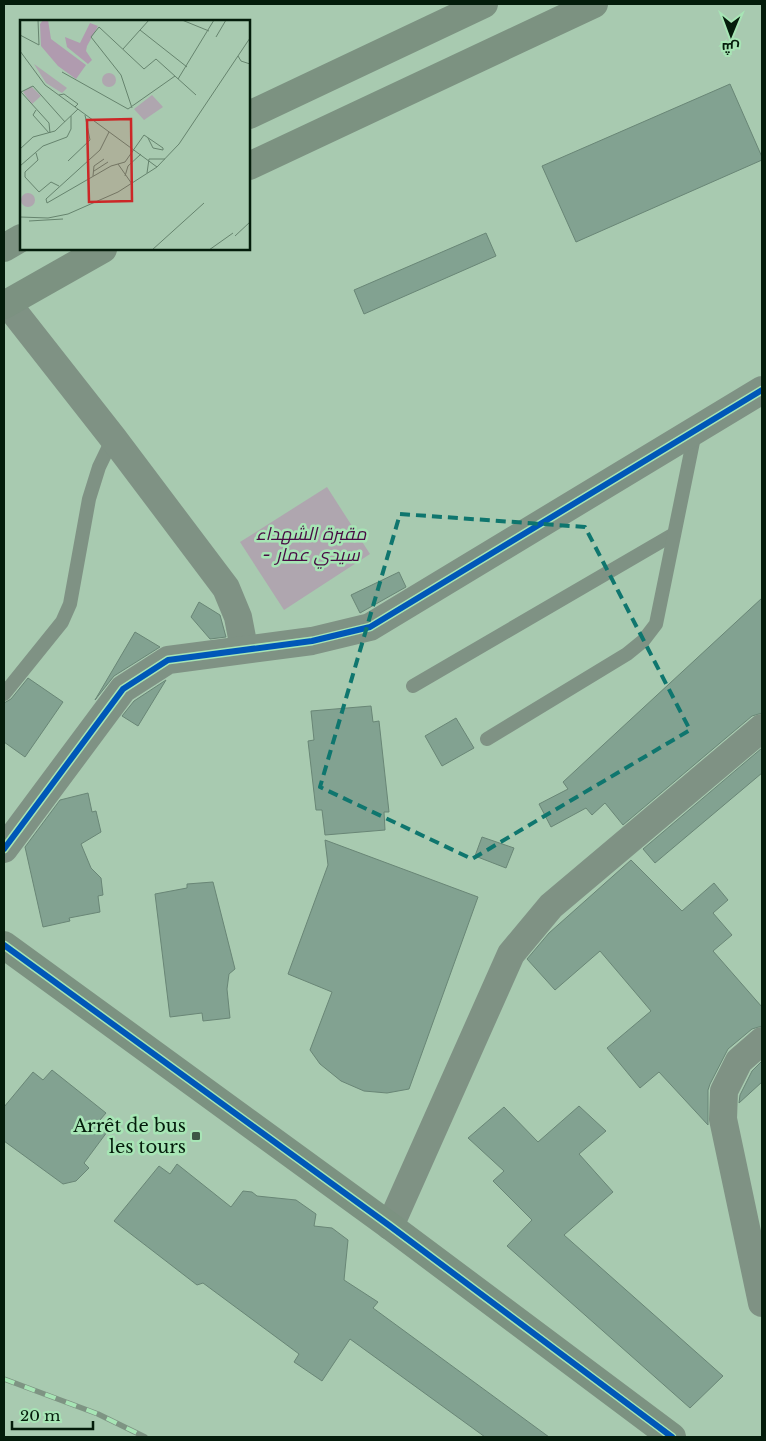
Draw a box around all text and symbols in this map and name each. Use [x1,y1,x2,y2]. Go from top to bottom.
north arrow [706,10,756,60]
inset map [20,20,250,250]
text: ش [722,39,740,57]
park label: مقبرة الشهداء - سيدي عمار [256,523,367,569]
place label: Arrêt de bus les tours [72,1115,186,1158]
marker: Arrêt de bus les tours [190,1130,202,1142]
scale bar [12,1398,94,1430]
text: 20 m [20,1406,60,1425]

